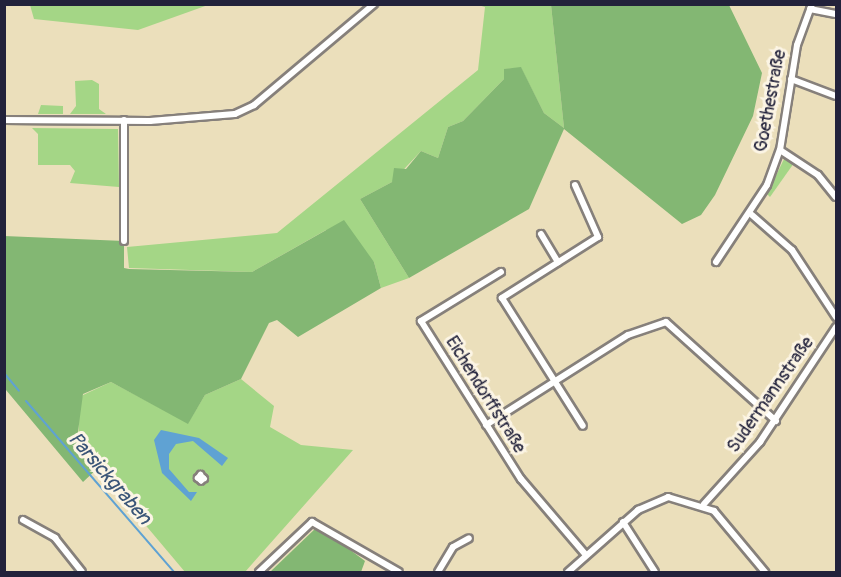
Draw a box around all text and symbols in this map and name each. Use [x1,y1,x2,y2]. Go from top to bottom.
street label: Goethestraße [750,48,792,154]
street label: Eichendorffstraße [440,332,530,458]
street label: Sudermannstraße [723,333,819,457]
water label: Parsickgraben [63,427,157,529]

